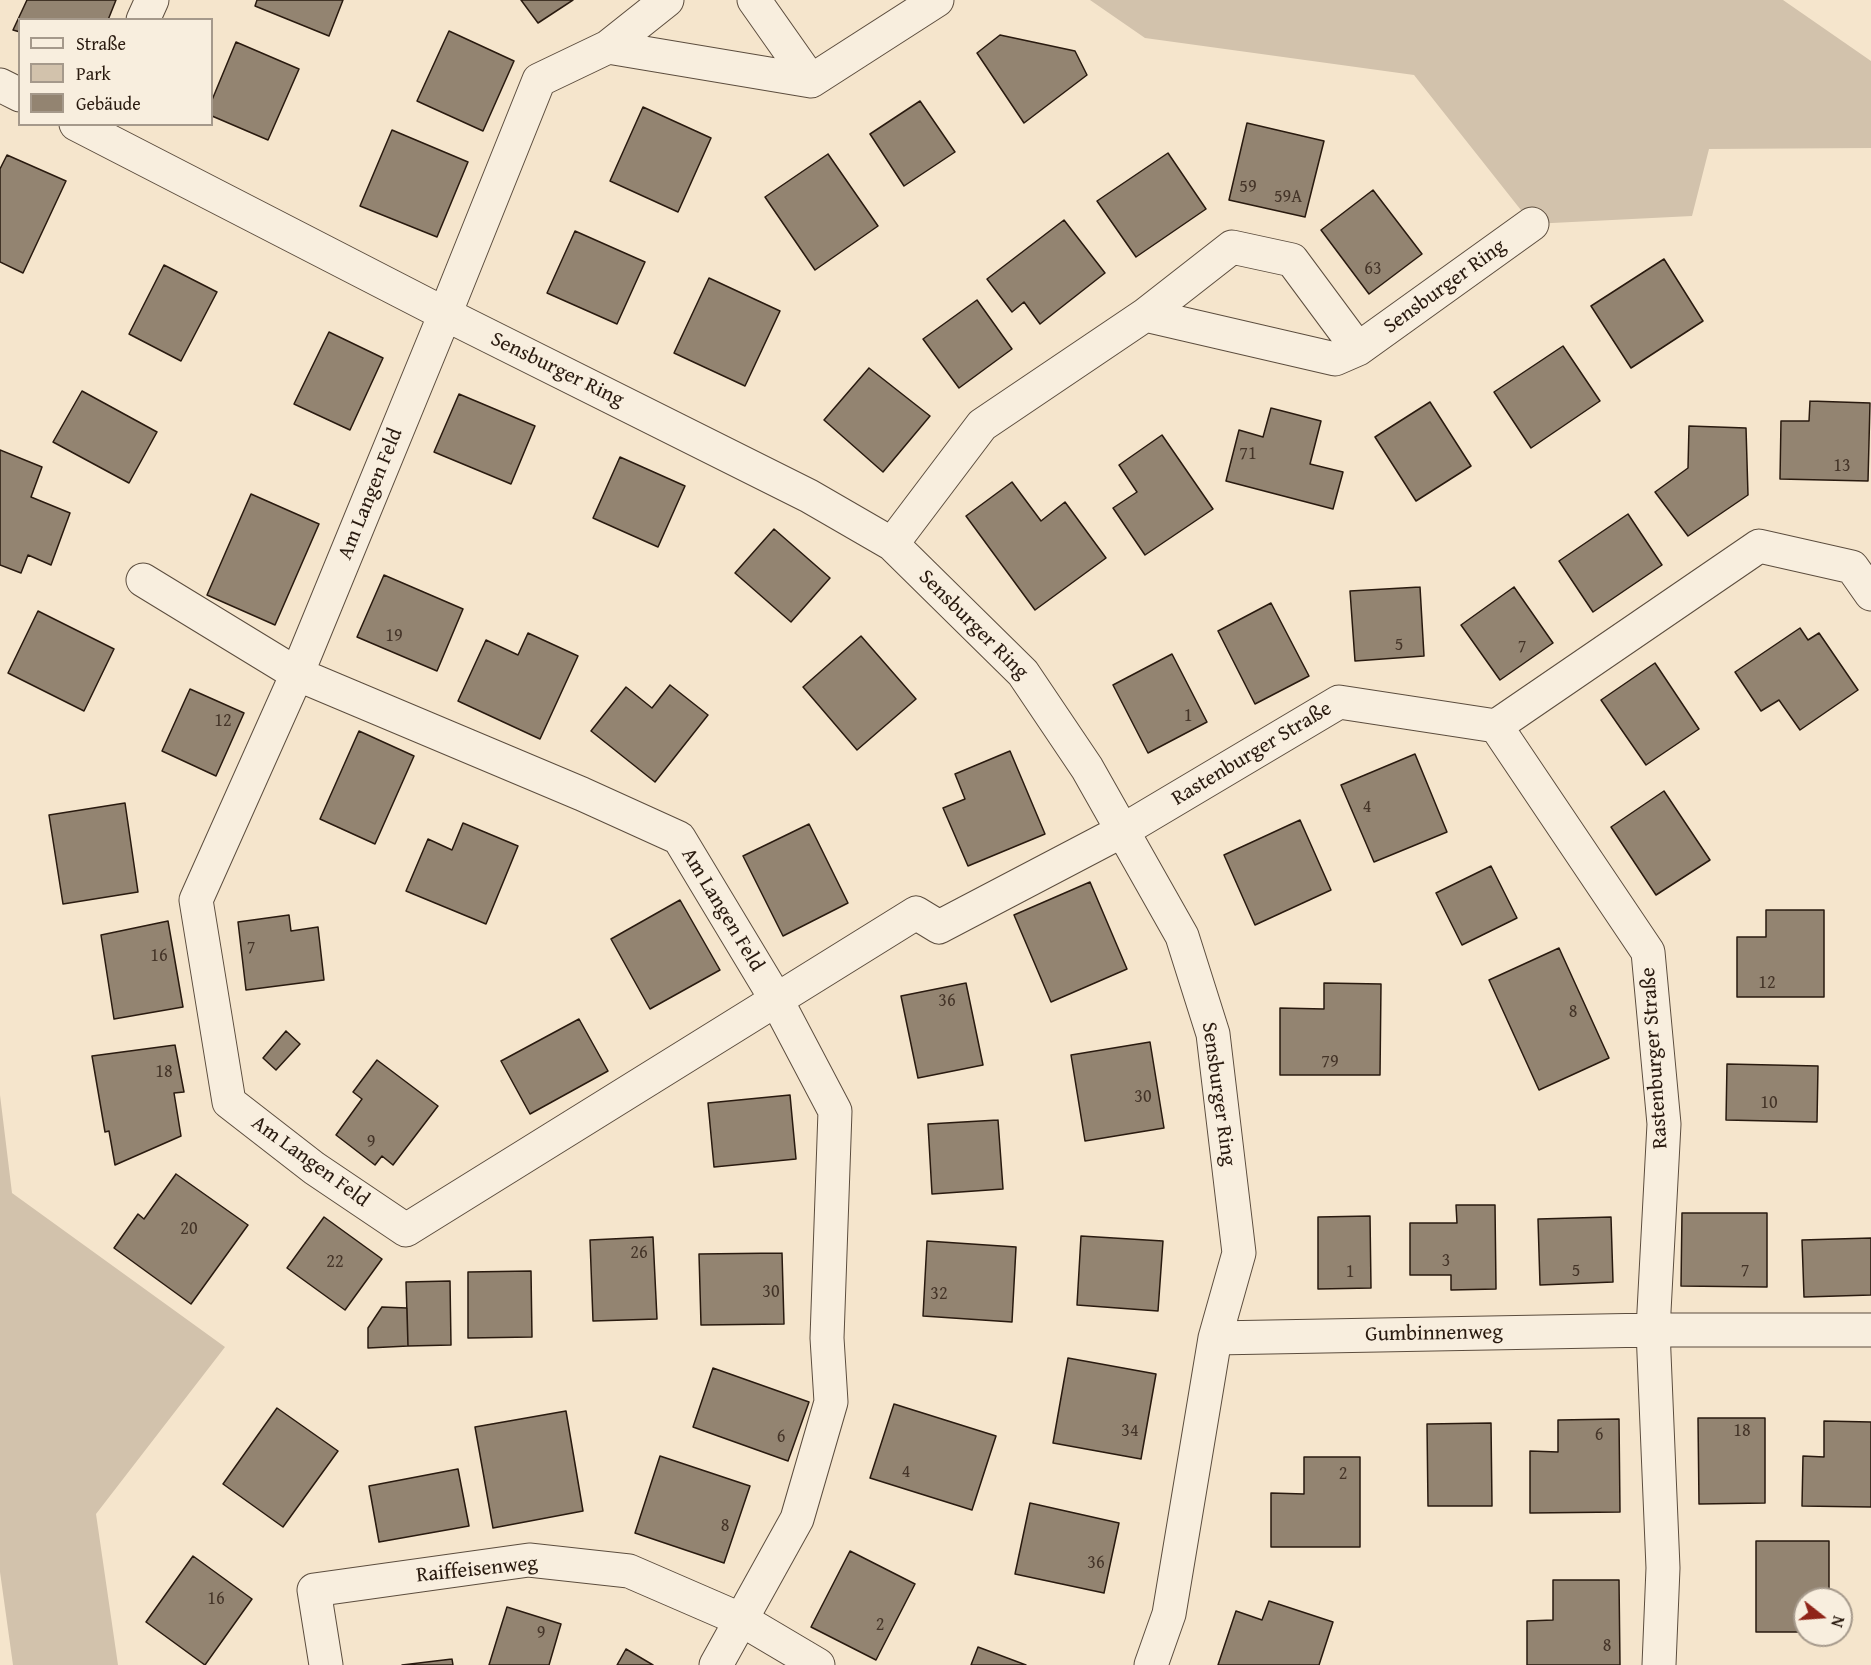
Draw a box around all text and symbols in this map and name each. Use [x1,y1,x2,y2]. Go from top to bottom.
legend [18,18,213,126]
text: Straße [76,30,126,57]
text: Park [76,60,111,87]
text: Gebäude [76,90,141,117]
house number: 59 [1239,176,1257,198]
house number: 59A [1274,186,1302,208]
street label: Sensburger Ring [1379,234,1511,340]
house number: 63 [1364,258,1382,280]
street label: Sensburger Ring [486,327,628,413]
street label: Am Langen Feld [333,425,409,563]
house number: 71 [1239,443,1257,465]
house number: 13 [1833,455,1851,477]
street label: Sensburger Ring [913,565,1033,685]
house number: 19 [385,625,403,647]
house number: 5 [1395,634,1403,656]
house number: 7 [1518,636,1526,658]
street label: Rastenburger Straße [1167,696,1337,812]
house number: 1 [1184,705,1192,727]
house number: 12 [214,710,232,732]
house number: 4 [1363,796,1371,818]
street label: Am Langen Feld [675,844,769,976]
house number: 7 [247,937,255,959]
house number: 16 [150,945,168,967]
street label: Rastenburger Straße [1636,966,1674,1150]
house number: 12 [1758,972,1776,994]
house number: 36 [938,990,956,1012]
house number: 8 [1569,1001,1577,1023]
street label: Sensburger Ring [1195,1020,1241,1168]
house number: 79 [1321,1051,1339,1073]
house number: 18 [155,1061,173,1083]
house number: 30 [1134,1086,1152,1108]
house number: 10 [1760,1092,1778,1114]
street label: Am Langen Feld [246,1111,374,1213]
house number: 9 [367,1131,375,1153]
house number: 20 [180,1218,198,1240]
house number: 26 [630,1242,648,1264]
house number: 3 [1442,1250,1450,1272]
house number: 22 [326,1251,344,1273]
house number: 5 [1572,1260,1580,1282]
house number: 7 [1741,1260,1749,1282]
house number: 1 [1346,1261,1354,1283]
house number: 30 [762,1281,780,1303]
house number: 32 [930,1283,948,1305]
street label: Gumbinnenweg [1365,1320,1503,1348]
house number: 34 [1121,1420,1139,1442]
house number: 18 [1733,1420,1751,1442]
house number: 6 [1595,1424,1603,1446]
house number: 6 [777,1426,785,1448]
house number: 4 [902,1461,910,1483]
house number: 2 [1339,1463,1347,1485]
house number: 8 [721,1515,729,1537]
street label: Raiffeisenweg [415,1551,539,1589]
house number: 36 [1087,1552,1105,1574]
north arrow [1793,1587,1853,1647]
house number: 16 [207,1588,225,1610]
text: N [1825,1613,1851,1630]
house number: 2 [876,1614,884,1636]
house number: 9 [537,1622,545,1644]
house number: 8 [1603,1635,1611,1657]

